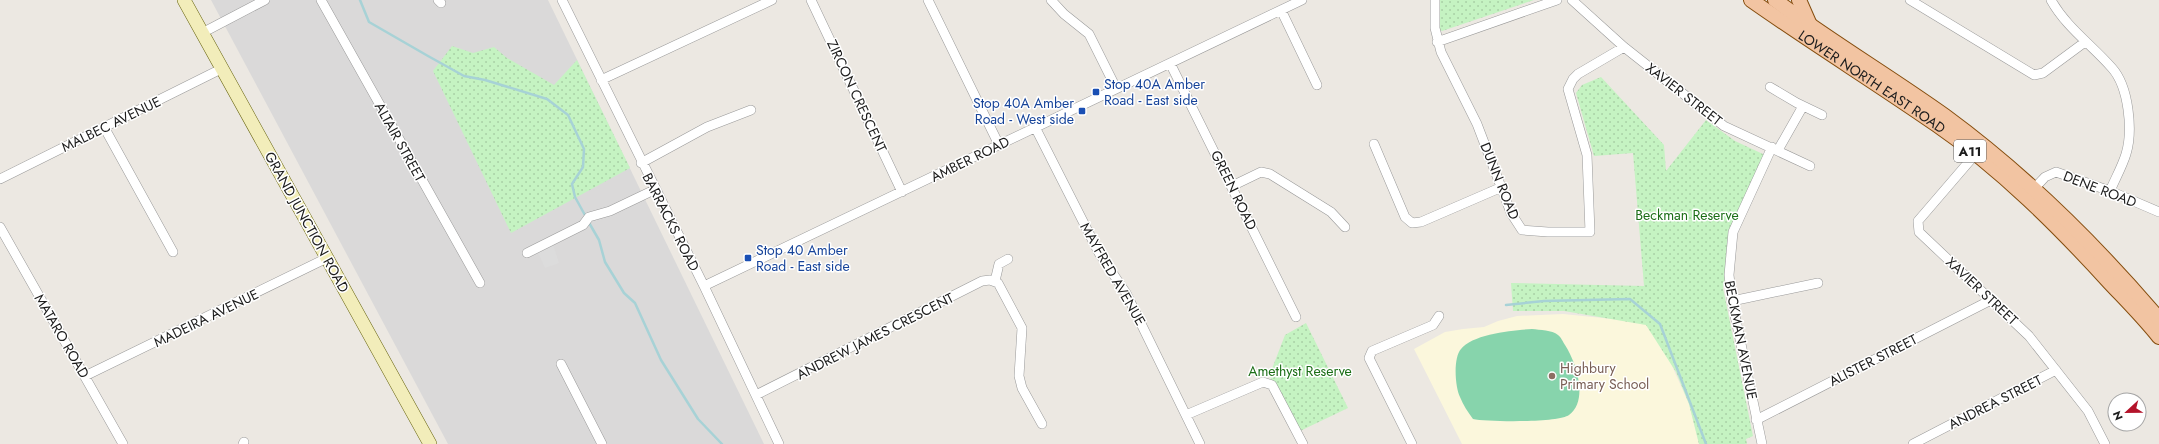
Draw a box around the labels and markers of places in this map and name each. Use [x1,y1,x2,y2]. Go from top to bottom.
place label: Stop 40A Amber Road - East side [1104,74,1205,110]
marker: Stop 40A Amber Road - East side [1091,87,1101,97]
place label: Stop 40A Amber Road - West side [973,93,1074,129]
marker: Stop 40A Amber Road - West side [1077,106,1087,116]
place label: Stop 40 Amber Road - East side [756,240,850,276]
marker: Stop 40 Amber Road - East side [743,253,753,263]
place label: Highbury Primary School [1560,358,1649,394]
marker: Highbury Primary School [1547,371,1557,381]

